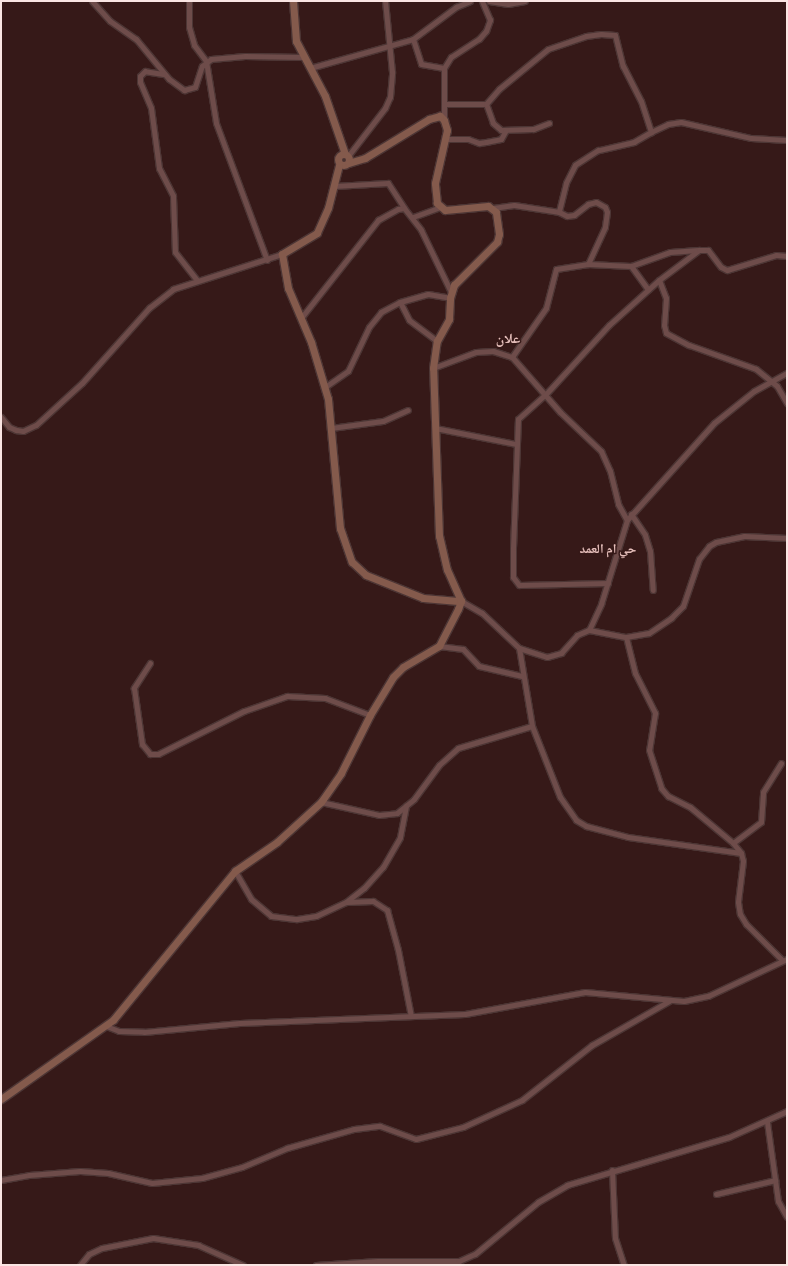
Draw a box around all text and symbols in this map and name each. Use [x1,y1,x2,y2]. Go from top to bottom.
district label: علان [496,330,520,346]
district label: حي ام العمد [580,540,636,556]

